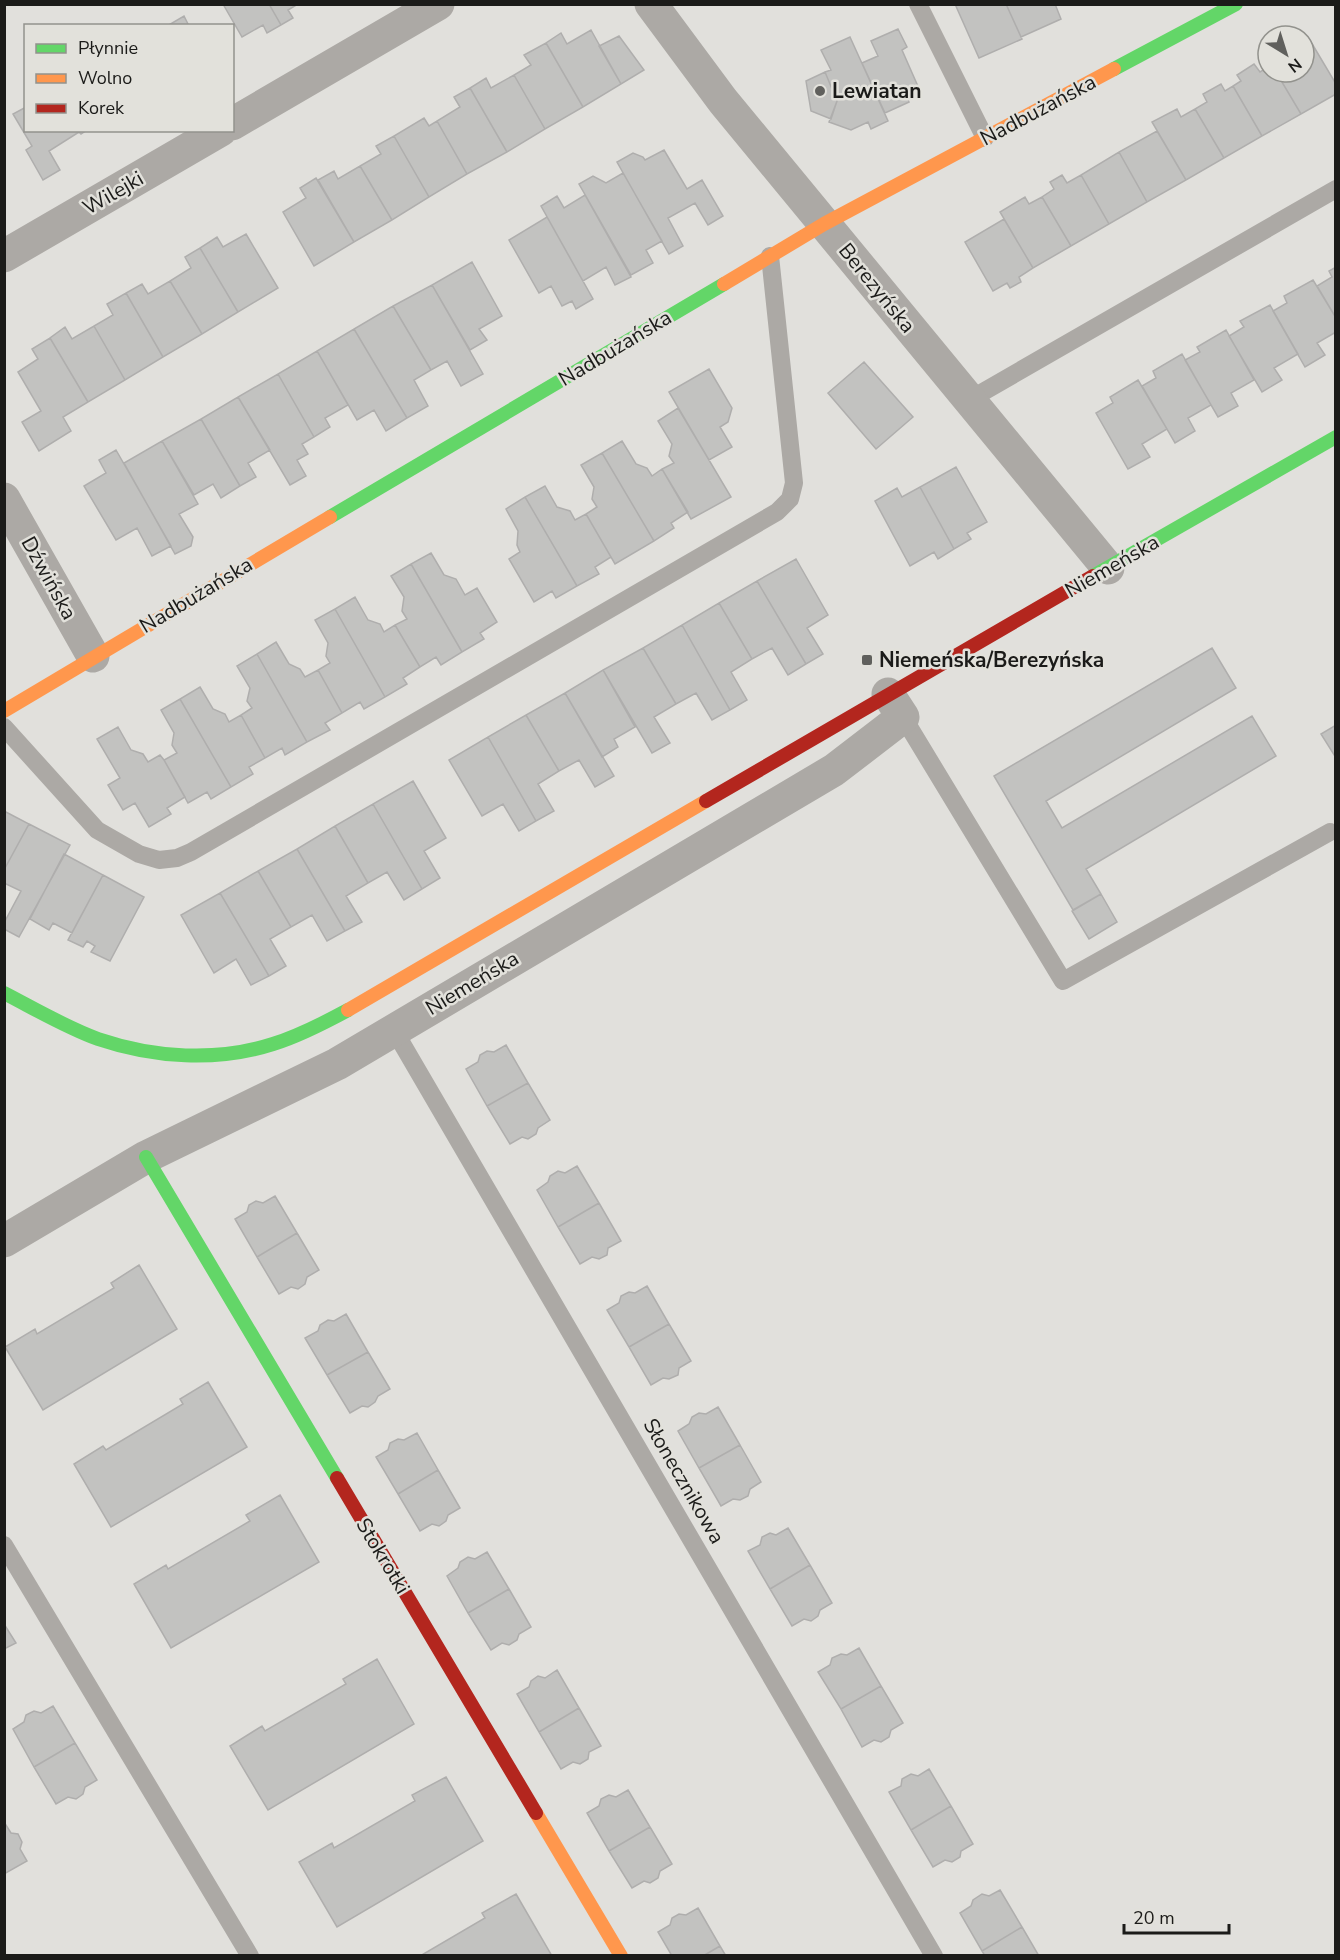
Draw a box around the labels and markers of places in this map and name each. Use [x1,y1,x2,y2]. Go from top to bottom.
place label: Lewiatan [832,77,922,105]
marker: Lewiatan [813,84,827,98]
place label: Niemeńska/Berezyńska [879,646,1104,674]
marker: Niemeńska/Berezyńska [860,653,874,667]

